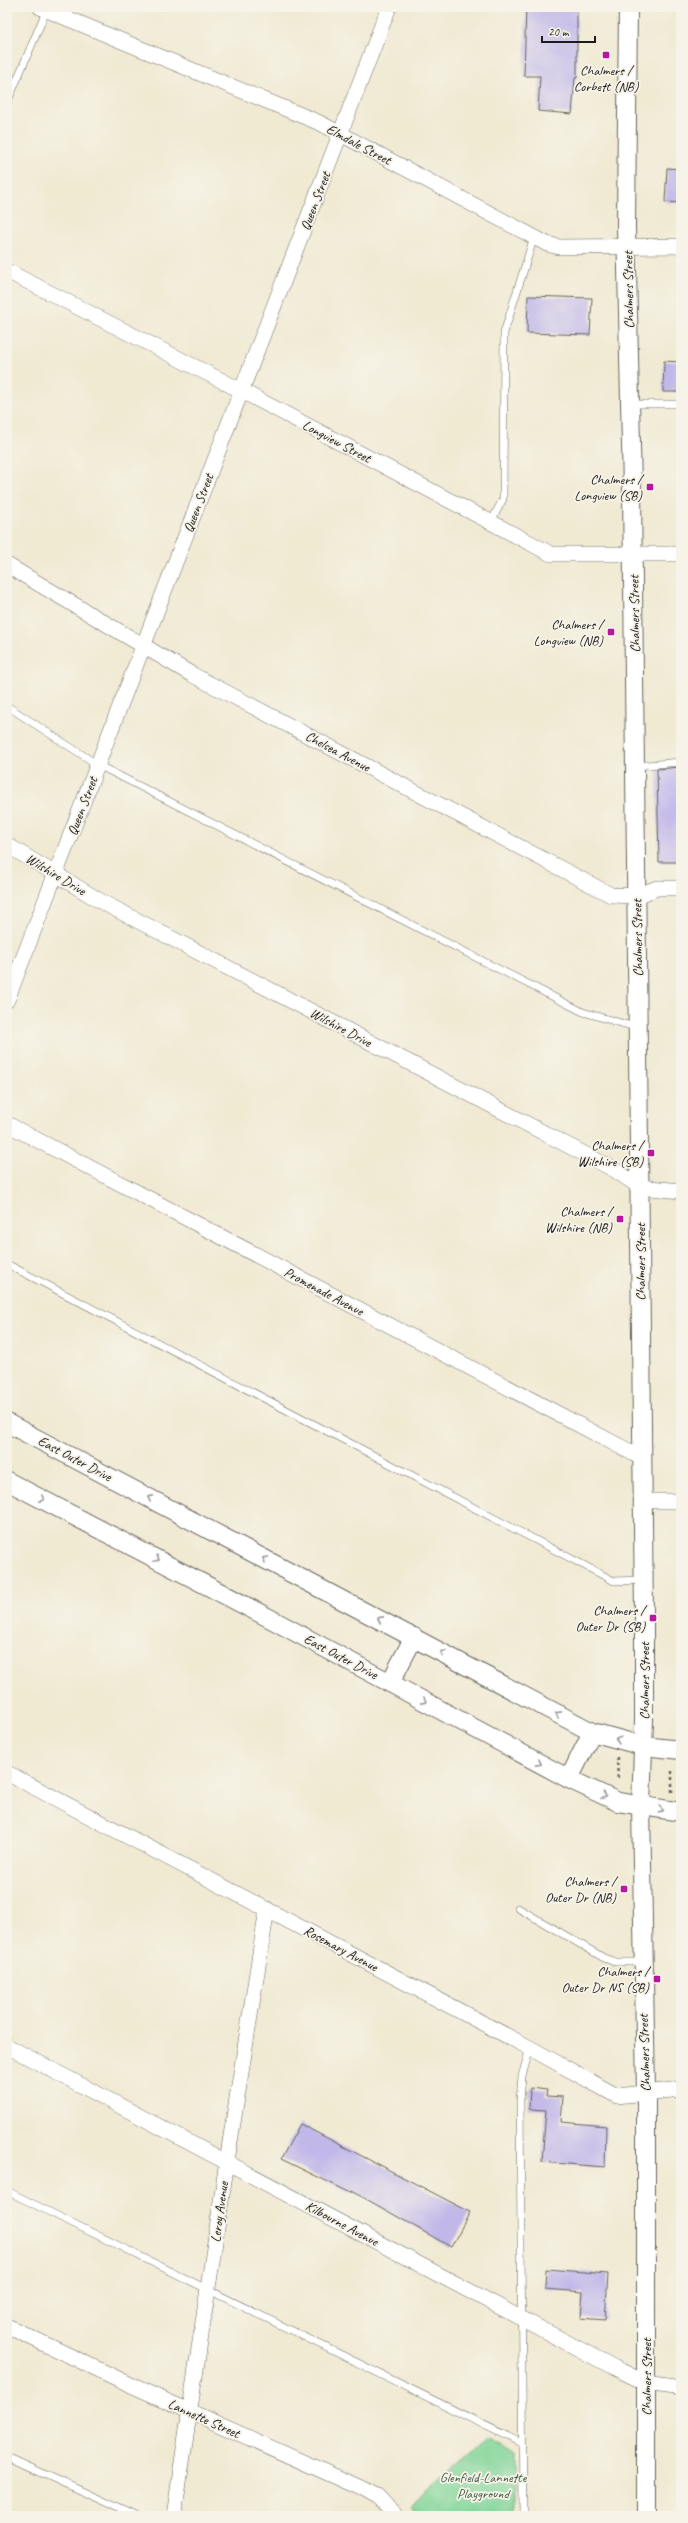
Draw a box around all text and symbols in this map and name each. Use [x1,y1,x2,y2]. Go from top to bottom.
scale bar [542,18,595,44]
text: 20 m [548,24,570,40]
marker: Chalmers / Corbett (NB) [601,50,611,60]
place label: Chalmers / Corbett (NB) [574,62,640,95]
street label: Elmdale Street [324,120,395,169]
street label: Queen Street [297,168,335,233]
street label: Chalmers Street [619,250,638,329]
street label: Longview Street [300,416,375,467]
street label: Queen Street [180,470,218,535]
place label: Chalmers / Longview (SB) [574,471,645,504]
marker: Chalmers / Longview (SB) [645,482,655,492]
street label: Chalmers Street [625,574,644,653]
place label: Chalmers / Longview (NB) [534,616,606,649]
marker: Chalmers / Longview (NB) [606,627,616,637]
street label: Chelsea Avenue [303,727,374,776]
street label: Queen Street [64,773,102,838]
street label: Wilshire Drive [23,850,90,900]
street label: Chalmers Street [628,898,647,977]
street label: Wilshire Drive [307,1004,376,1051]
place label: Chalmers / Wilshire (SB) [578,1137,646,1170]
marker: Chalmers / Wilshire (SB) [646,1148,656,1158]
place label: Chalmers / Wilshire (NB) [545,1203,615,1236]
marker: Chalmers / Wilshire (NB) [615,1214,625,1224]
street label: Chalmers Street [632,1222,649,1301]
street label: Promenade Avenue [281,1263,368,1320]
street label: East Outer Drive [35,1432,116,1486]
one-way arrow [37,1495,45,1502]
one-way arrow [147,1495,154,1503]
one-way arrow [153,1555,160,1562]
one-way arrow [262,1556,269,1563]
place label: Chalmers / Outer Dr (SB) [576,1602,648,1635]
marker: Chalmers / Outer Dr (SB) [648,1613,658,1623]
one-way arrow [377,1616,384,1624]
street label: East Outer Drive [301,1630,382,1684]
street label: Chalmers Street [636,1641,653,1720]
one-way arrow [440,1650,448,1657]
one-way arrow [420,1697,428,1704]
one-way arrow [555,1711,562,1718]
one-way arrow [614,1736,621,1745]
one-way arrow [535,1758,542,1766]
one-way arrow [600,1791,607,1799]
one-way arrow [658,1805,664,1813]
place label: Chalmers / Outer Dr (NB) [545,1873,619,1906]
marker: Chalmers / Outer Dr (NB) [619,1884,629,1894]
street label: Rosemary Avenue [301,1922,382,1976]
place label: Chalmers / Outer Dr NS (SB) [561,1963,652,1996]
marker: Chalmers / Outer Dr NS (SB) [652,1974,662,1984]
street label: Chalmers Street [635,2013,654,2092]
street label: Leroy Avenue [207,2179,232,2243]
street label: Kilbourne Avenue [303,2197,382,2250]
street label: Chalmers Street [638,2337,655,2416]
street label: Lannette Street [165,2395,244,2442]
park label: Glenfield-Lannette Playground [440,2469,528,2502]

